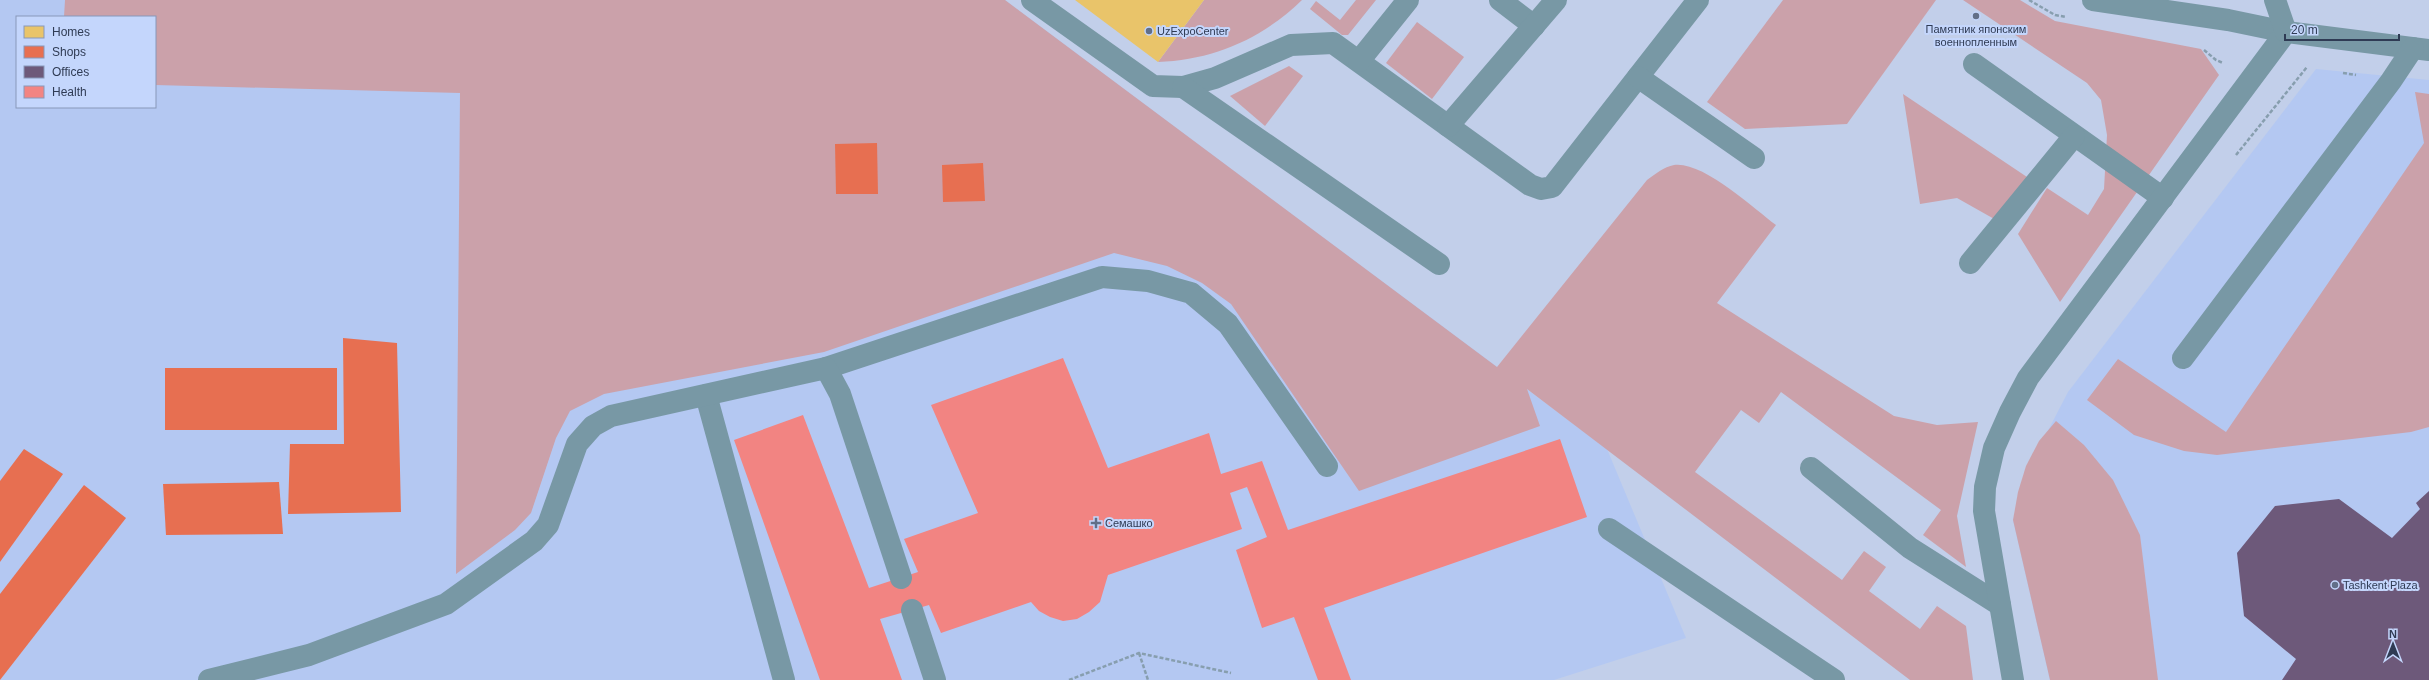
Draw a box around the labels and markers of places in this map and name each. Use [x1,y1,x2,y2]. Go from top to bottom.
marker: Памятник японским военнопленным [1971,11,1981,21]
place label: Памятник японским военнопленным [1926,23,2026,48]
place label: UzExpoCenter [1157,25,1229,37]
marker: UzExpoCenter [1144,26,1154,36]
marker: Семашко [1090,517,1102,529]
place label: Семашко [1105,517,1153,529]
place label: Tashkent Plaza [2343,579,2418,591]
marker: Tashkent Plaza [2330,580,2340,590]

